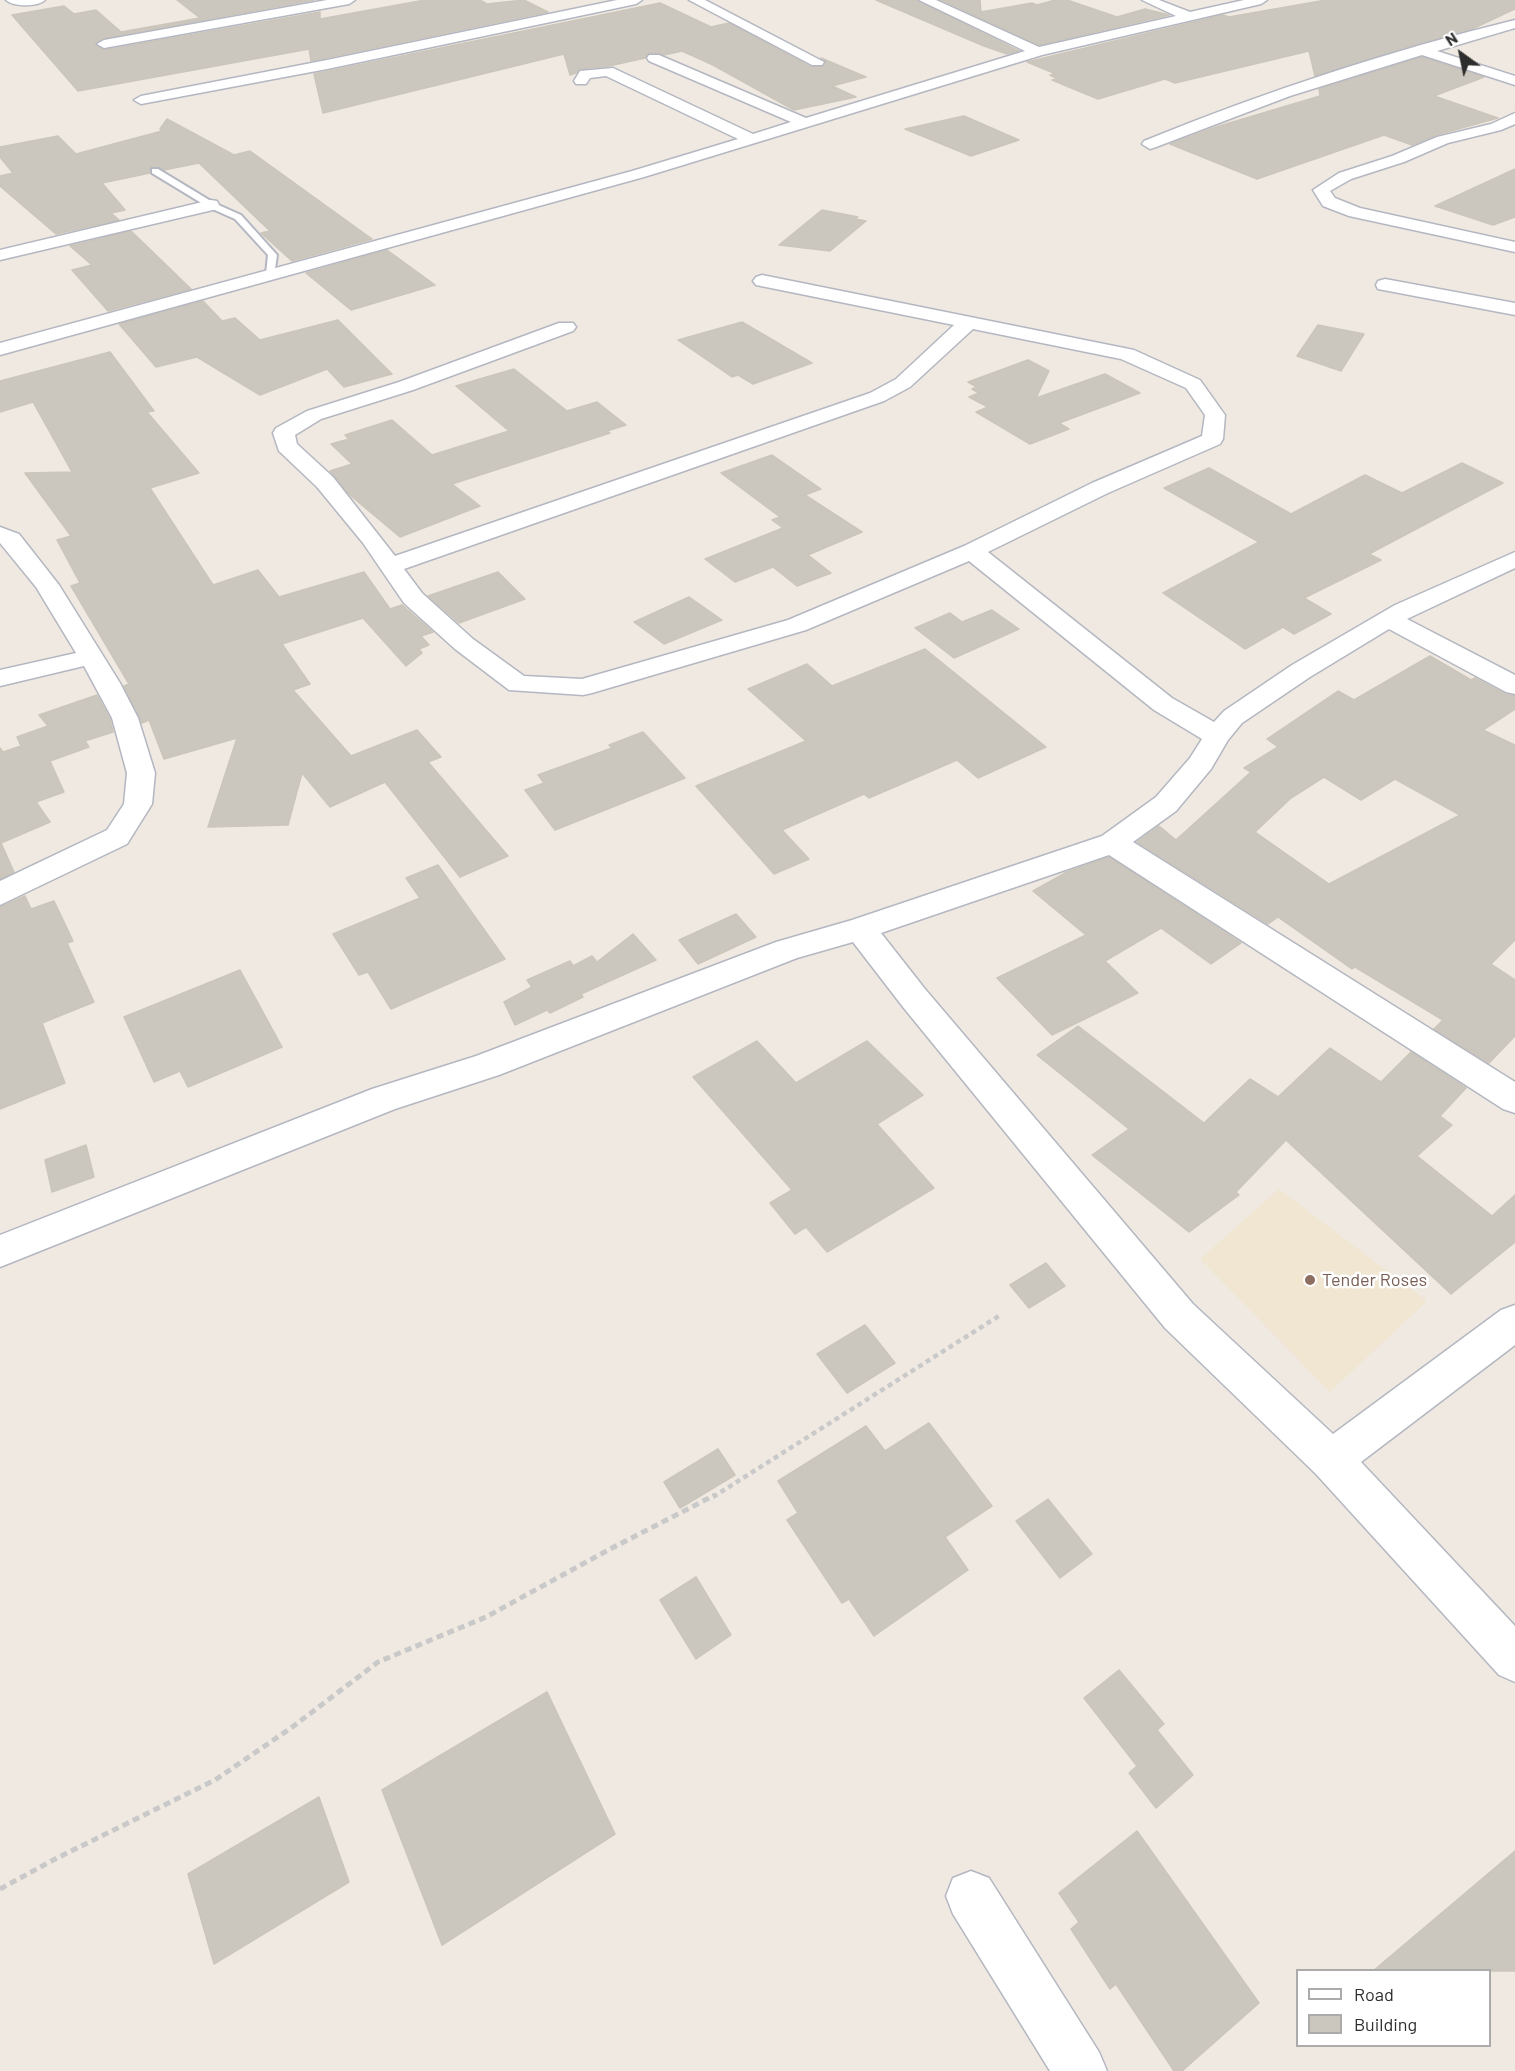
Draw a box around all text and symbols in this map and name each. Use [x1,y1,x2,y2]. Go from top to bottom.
north arrow [1431,24,1491,84]
text: N [1441,28,1461,49]
place label: Tender Roses [1322,1269,1427,1291]
marker: Tender Roses [1303,1273,1317,1287]
legend [1296,1969,1491,2047]
text: Road [1354,1983,1394,2005]
text: Building [1354,2013,1417,2035]

